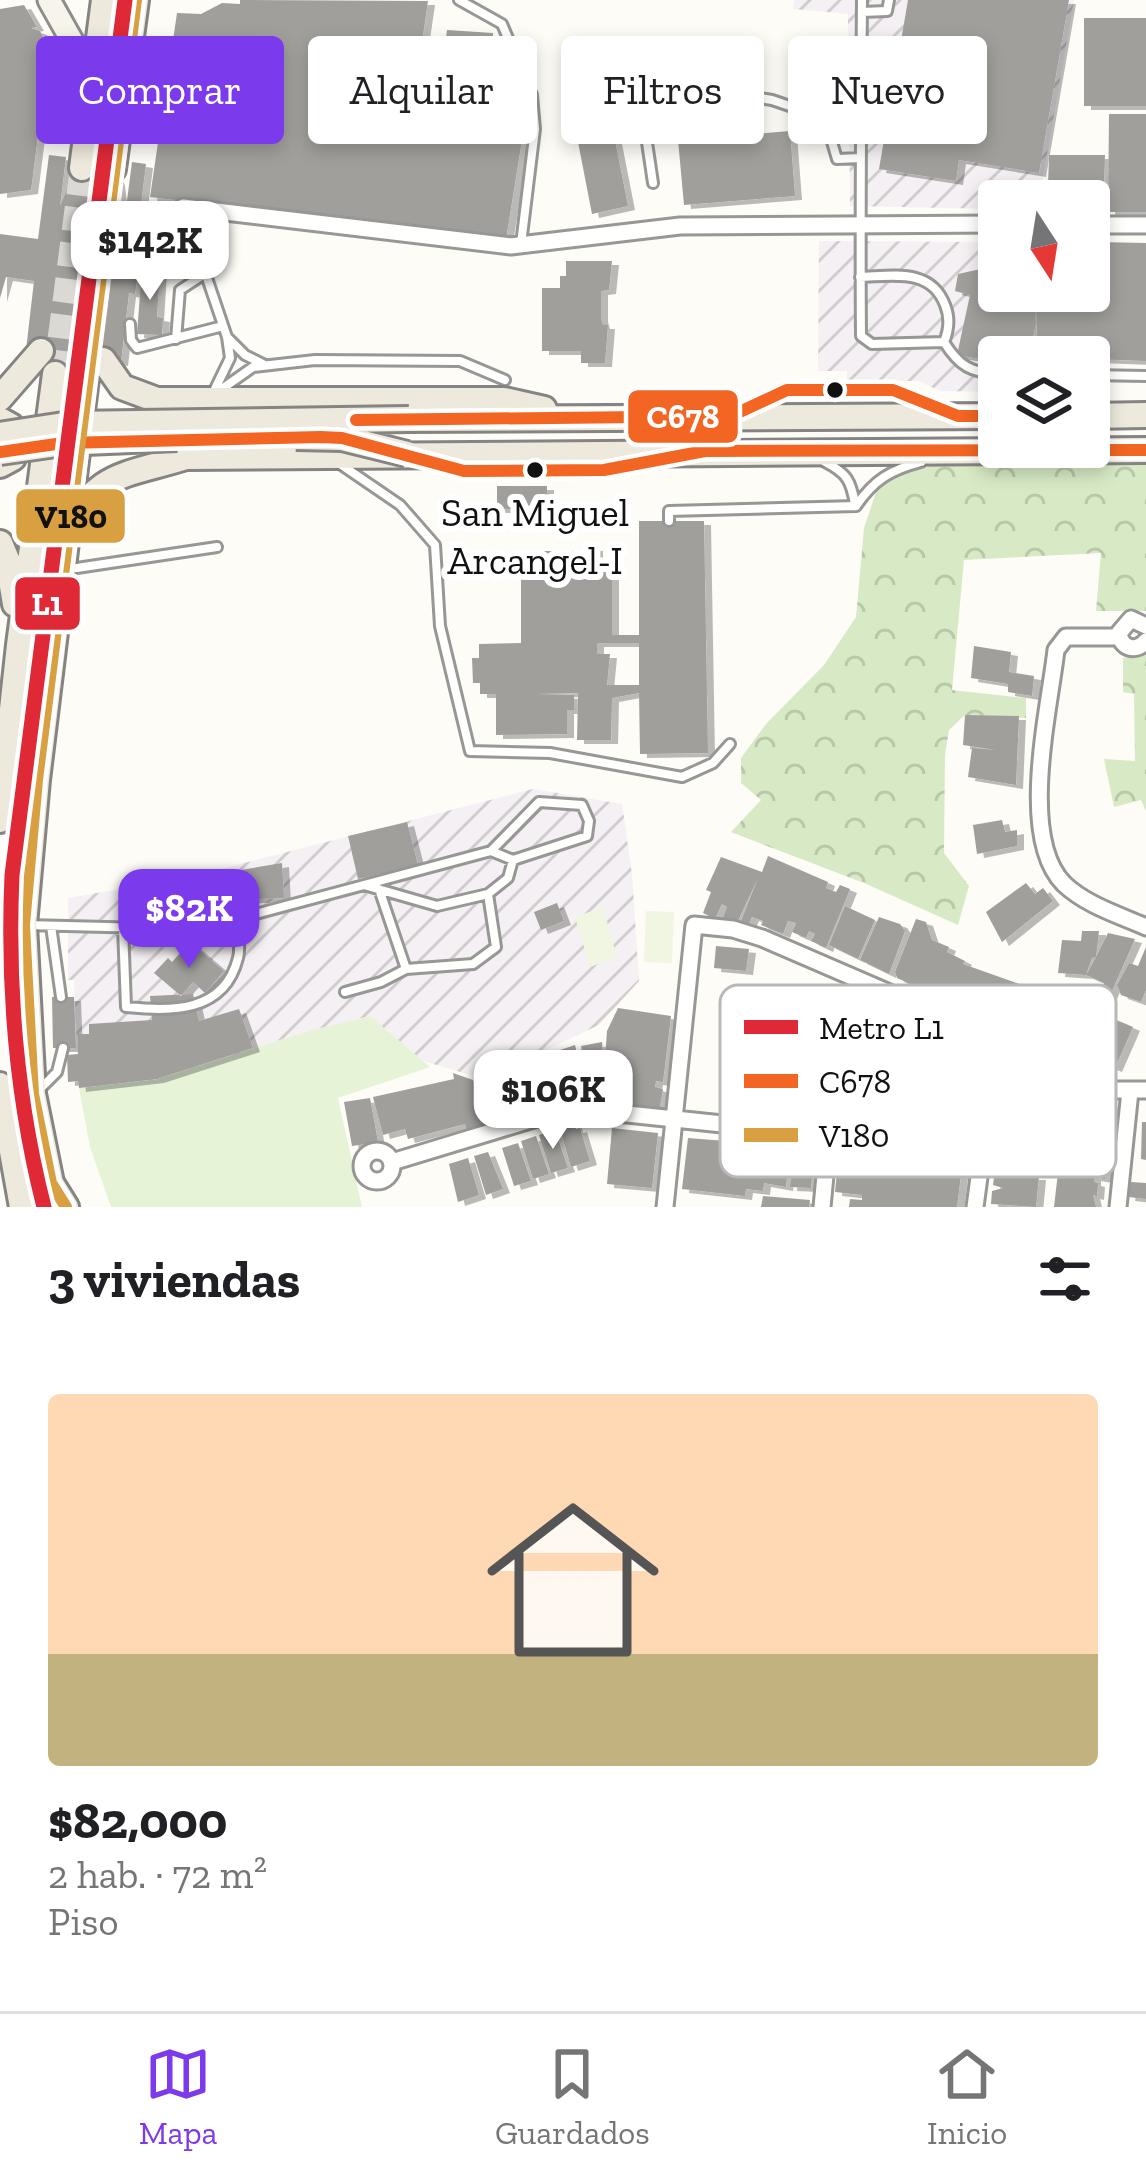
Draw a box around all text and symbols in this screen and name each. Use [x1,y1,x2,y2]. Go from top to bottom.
chip: Comprar [36,36,284,144]
chip: Alquilar [308,36,537,144]
chip: Filtros [561,36,764,144]
chip: Nuevo [788,36,987,144]
north arrow [978,180,1110,312]
map controls [978,180,1110,468]
pin: $142K [66,201,234,303]
text: $142K [98,216,202,263]
button: layers [978,336,1110,468]
unlabelled marker [824,379,846,401]
line badge: C678 [626,388,740,445]
text: C678 [646,397,720,436]
marker: San Miguel Arcangel-I [524,459,546,481]
line badge: V180 [14,487,127,545]
place label: San Miguel Arcangel-I [441,489,629,584]
text: V180 [35,497,107,536]
line badge: L1 [13,575,82,632]
text: L1 [31,584,63,623]
pin: $82K [118,869,260,971]
text: $82K [145,884,233,931]
legend [720,985,1116,1177]
text: Metro L1 [819,1008,944,1047]
pin: $106K [469,1050,637,1152]
text: C678 [819,1062,891,1101]
text: $106K [501,1065,605,1112]
text: V180 [818,1116,890,1155]
icon: filters [1032,1246,1098,1312]
text: 3 viviendas [48,1249,300,1310]
icon: home [465,1472,681,1688]
text: $82,000 [48,1790,227,1851]
text: 2 hab. · 72 m² [48,1851,267,1898]
text: Piso [48,1898,118,1945]
tab: Mapa [139,2041,218,2152]
tab: Guardados [495,2041,650,2152]
tab: Inicio [927,2041,1007,2152]

